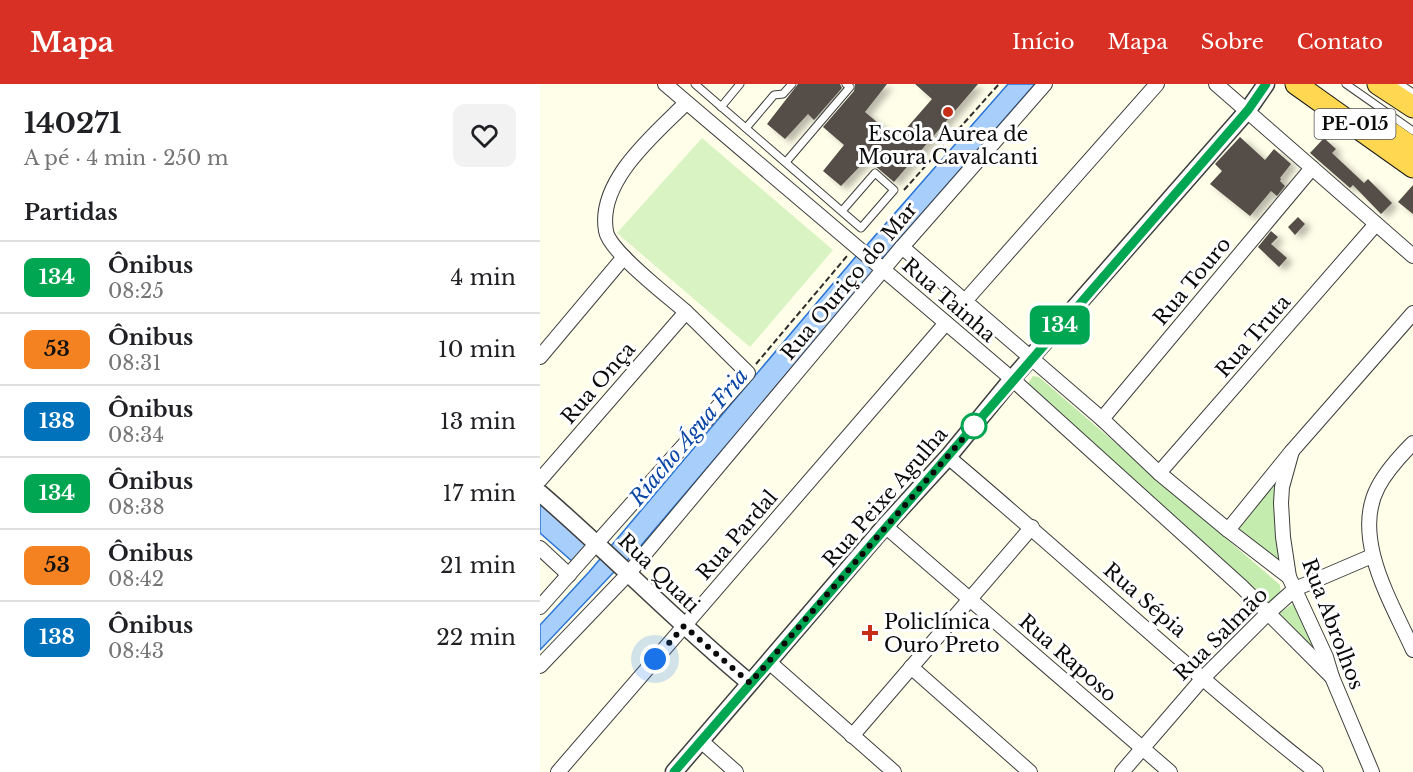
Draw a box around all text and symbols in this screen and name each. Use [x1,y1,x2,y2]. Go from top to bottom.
text: Mapa [30,25,114,60]
text: Início [1012,29,1074,55]
text: Mapa [1107,29,1168,55]
text: Sobre [1201,29,1264,55]
text: Contato [1297,29,1383,55]
button: heart [453,104,516,167]
marker: Escola Aurea de Moura Cavalcanti [941,105,955,119]
text: 140271 [24,106,121,141]
road number: PE-015 [1314,109,1396,139]
place label: Escola Aurea de Moura Cavalcanti [858,122,1038,169]
text: A pé · 4 min · 250 m [24,146,228,170]
street label: Rua Ouriço do Mar [776,197,922,365]
text: Partidas [24,199,118,226]
street label: Rua Touro [1148,232,1236,330]
text: Ônibus [108,252,193,279]
street label: Rua Tainha [897,253,1001,348]
text: 134 [39,264,75,290]
text: 4 min [451,264,516,291]
text: 08:25 [108,279,164,303]
street label: Rua Truta [1211,289,1296,382]
line badge: 134 [1026,306,1094,344]
text: 134 [1042,312,1078,338]
text: Ônibus [108,324,193,351]
text: 53 [44,336,70,362]
text: 10 min [438,336,516,363]
street label: Rua Onça [556,337,641,429]
text: 08:31 [108,351,161,375]
water label: Riacho Água Fria [624,363,754,512]
text: Ônibus [108,396,193,423]
text: 138 [39,408,75,434]
text: 13 min [440,408,516,435]
unlabelled marker [961,413,987,439]
street label: Rua Peixe Agulha [818,421,953,572]
text: 08:34 [108,423,164,447]
text: Ônibus [108,468,193,495]
text: 134 [39,480,75,506]
text: 17 min [443,480,516,507]
street label: Rua Pardal [692,485,782,585]
text: 08:38 [108,495,165,519]
street label: Rua Quati [613,528,705,618]
text: Ônibus [108,540,193,567]
text: 53 [44,552,70,578]
text: 21 min [440,552,516,579]
street label: Rua Abrolhos [1297,555,1369,693]
street label: Rua Sépia [1099,558,1192,643]
text: 08:42 [108,567,164,591]
street label: Rua Salmão [1169,582,1273,686]
street label: Rua Raposo [1014,609,1122,707]
place label: Policlínica Ouro Preto [884,610,1000,657]
text: Ônibus [108,612,193,639]
text: 138 [39,624,75,650]
text: 22 min [436,624,516,651]
marker: Policlínica Ouro Preto [861,624,879,642]
text: 08:43 [108,639,164,663]
your location [640,644,670,674]

